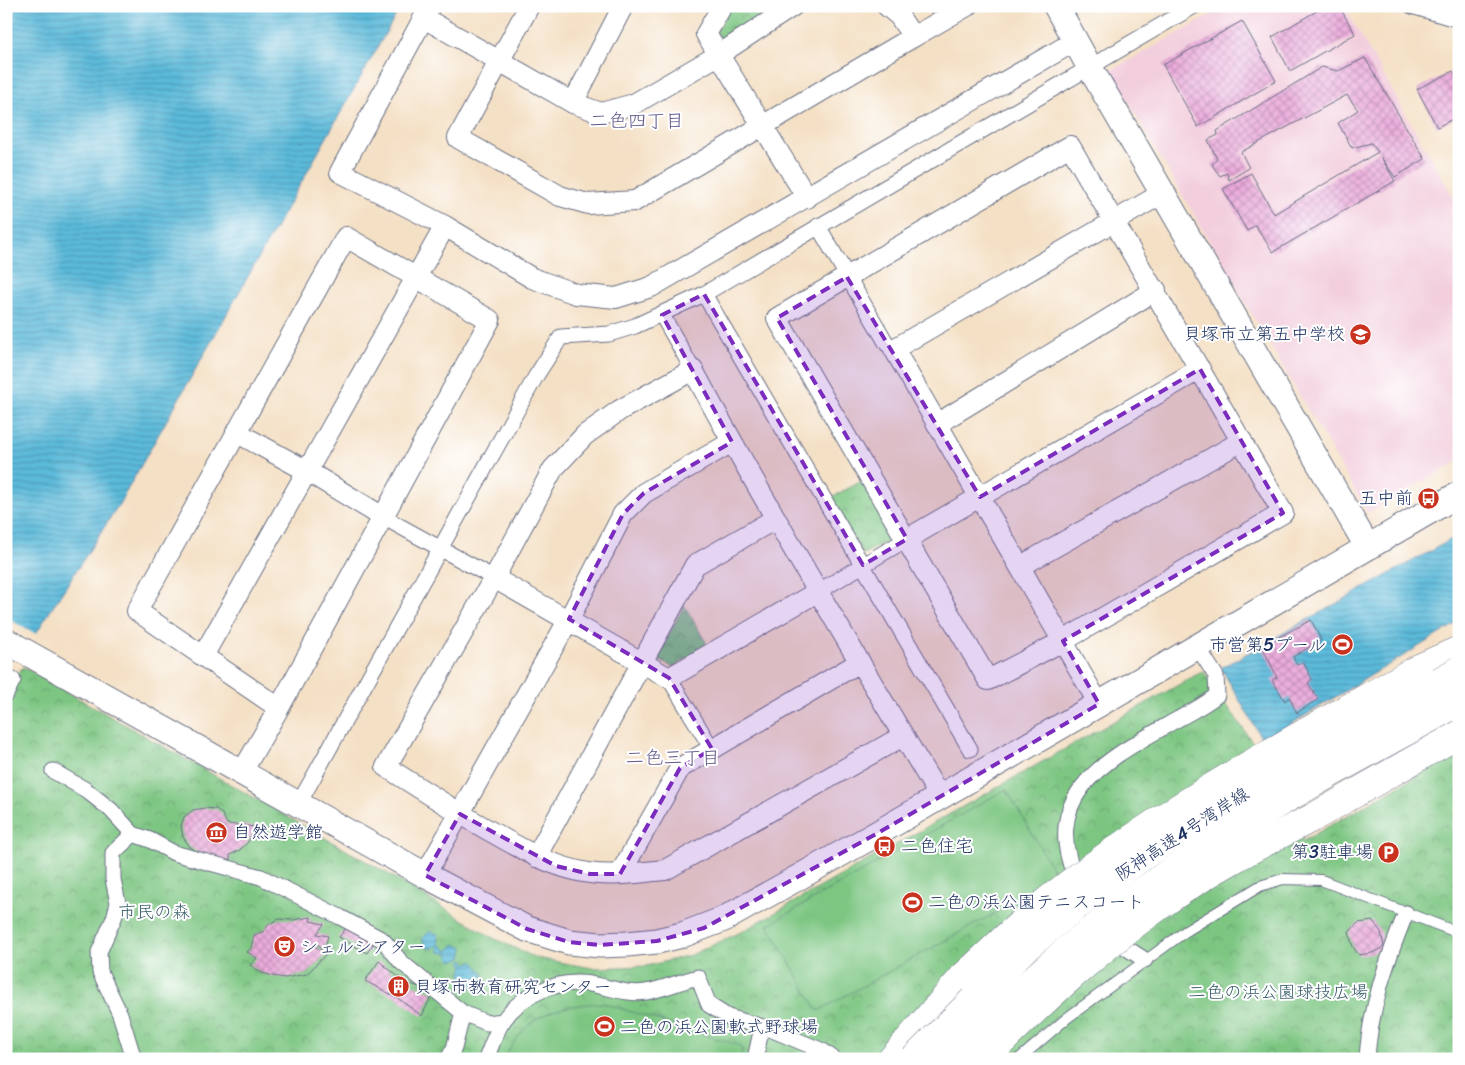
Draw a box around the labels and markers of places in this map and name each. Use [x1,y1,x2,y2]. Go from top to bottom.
place label: 貝塚市立第五中学校 [1183,318,1345,350]
school or university icon: 貝塚市立第五中学校 [1349,322,1373,346]
place label: 五中前 [1359,482,1413,514]
bus stop icon: 五中前 [1417,486,1441,510]
place label: 市営第5プール [1209,629,1326,661]
sports icon: 市営第5プール [1330,633,1354,657]
place label: 自然遊学館 [233,816,323,848]
museum icon: 自然遊学館 [205,820,229,844]
place label: 二色住宅 [901,830,973,862]
bus stop icon: 二色住宅 [873,834,897,858]
place label: 第3駐車場 [1291,836,1373,868]
parking icon: 第3駐車場 [1377,840,1401,864]
place label: 二色の浜公園テニスコート [928,886,1144,918]
sports icon: 二色の浜公園テニスコート [900,890,924,914]
place label: シェルシアター [300,931,425,963]
theatre icon: シェルシアター [272,935,296,959]
place label: 貝塚市教育研究センター [414,971,611,1003]
building icon: 貝塚市教育研究センター [386,975,410,999]
place label: 二色の浜公園軟式野球場 [620,1011,818,1043]
sports icon: 二色の浜公園軟式野球場 [592,1015,616,1039]

